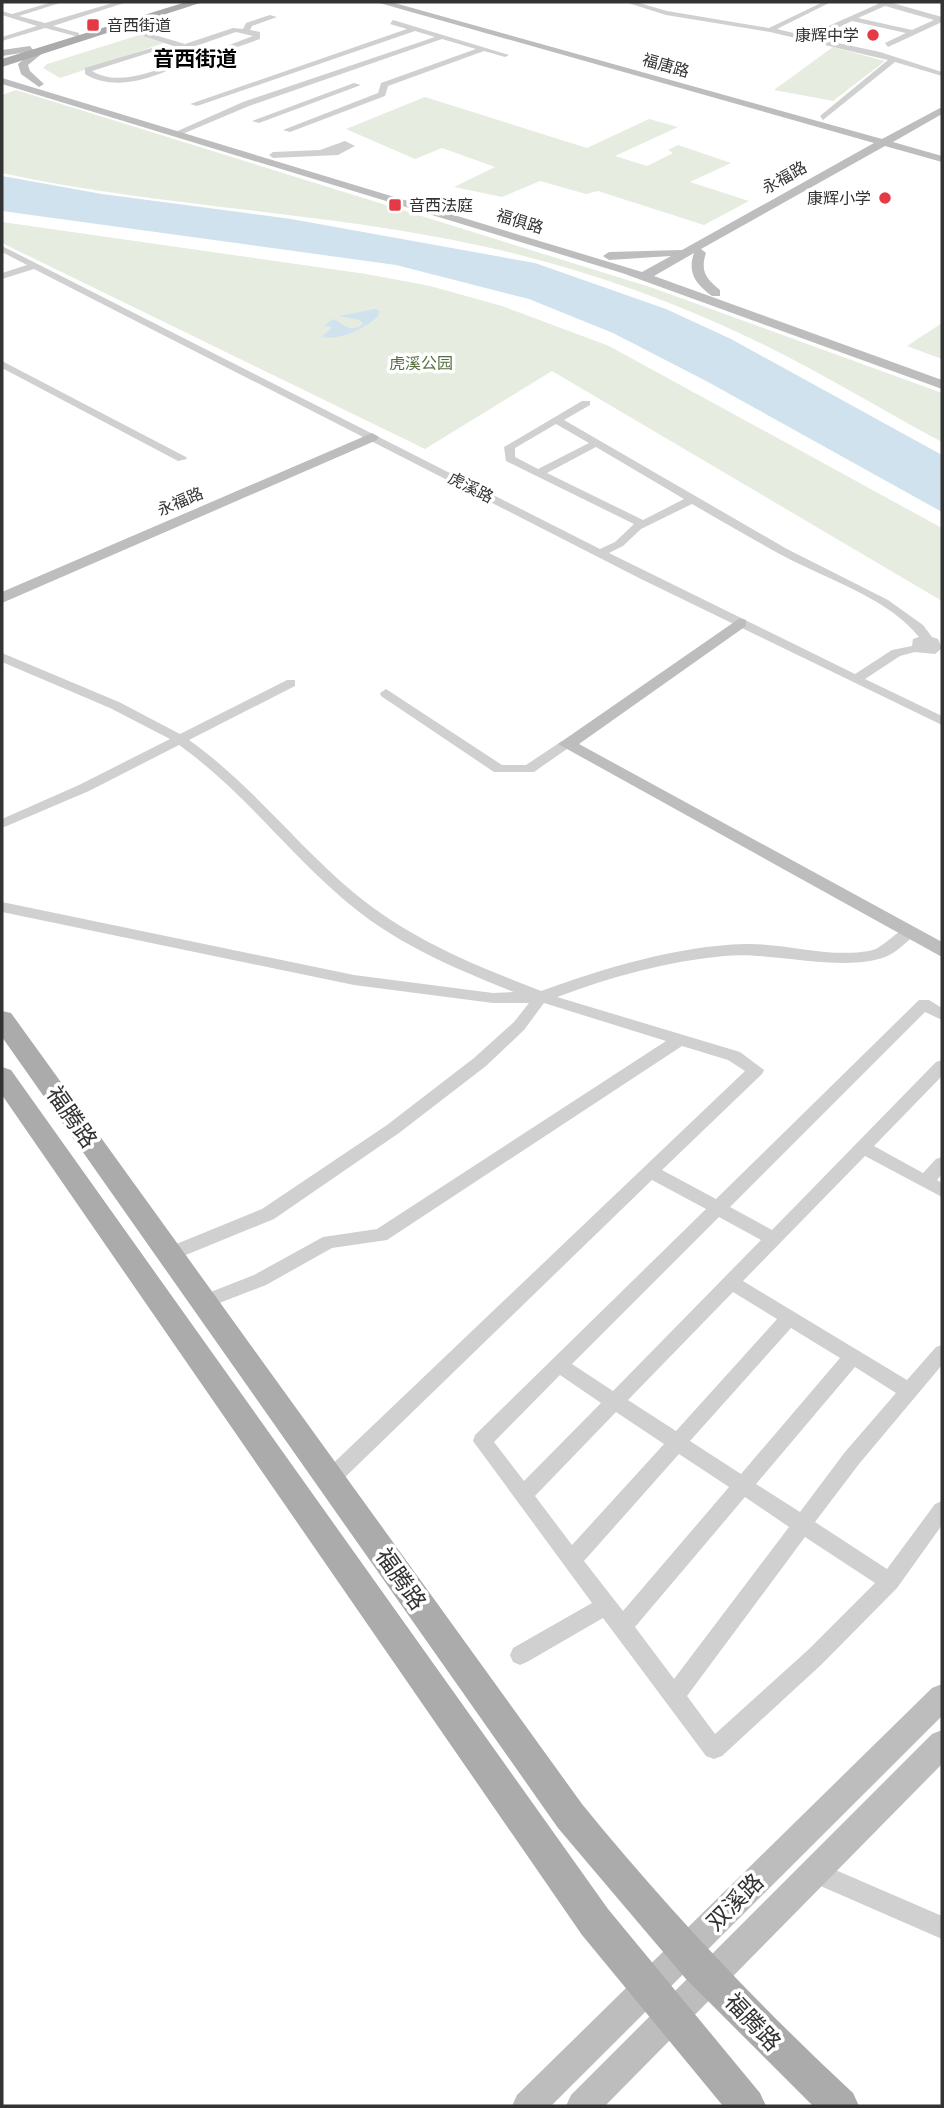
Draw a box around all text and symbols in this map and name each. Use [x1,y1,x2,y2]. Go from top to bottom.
marker: 音西街道 [85,17,101,33]
place label: 音西街道 [107,17,171,34]
place label: 康辉中学 [795,27,859,44]
marker: 康辉中学 [865,27,881,43]
district label: 音西街道 [153,47,237,70]
street label: 福唐路 [640,51,691,80]
street label: 永福路 [759,158,809,197]
place label: 康辉小学 [807,190,871,207]
marker: 康辉小学 [877,190,893,206]
marker: 音西法庭 [387,197,403,213]
place label: 音西法庭 [409,197,473,214]
street label: 福俱路 [494,206,545,237]
park label: 虎溪公园 [389,355,453,372]
street label: 虎溪路 [446,469,496,506]
street label: 永福路 [155,484,206,519]
street label: 福腾路 [42,1081,102,1153]
street label: 福腾路 [371,1543,431,1615]
street label: 双溪路 [701,1868,769,1936]
street label: 福腾路 [720,1988,786,2056]

